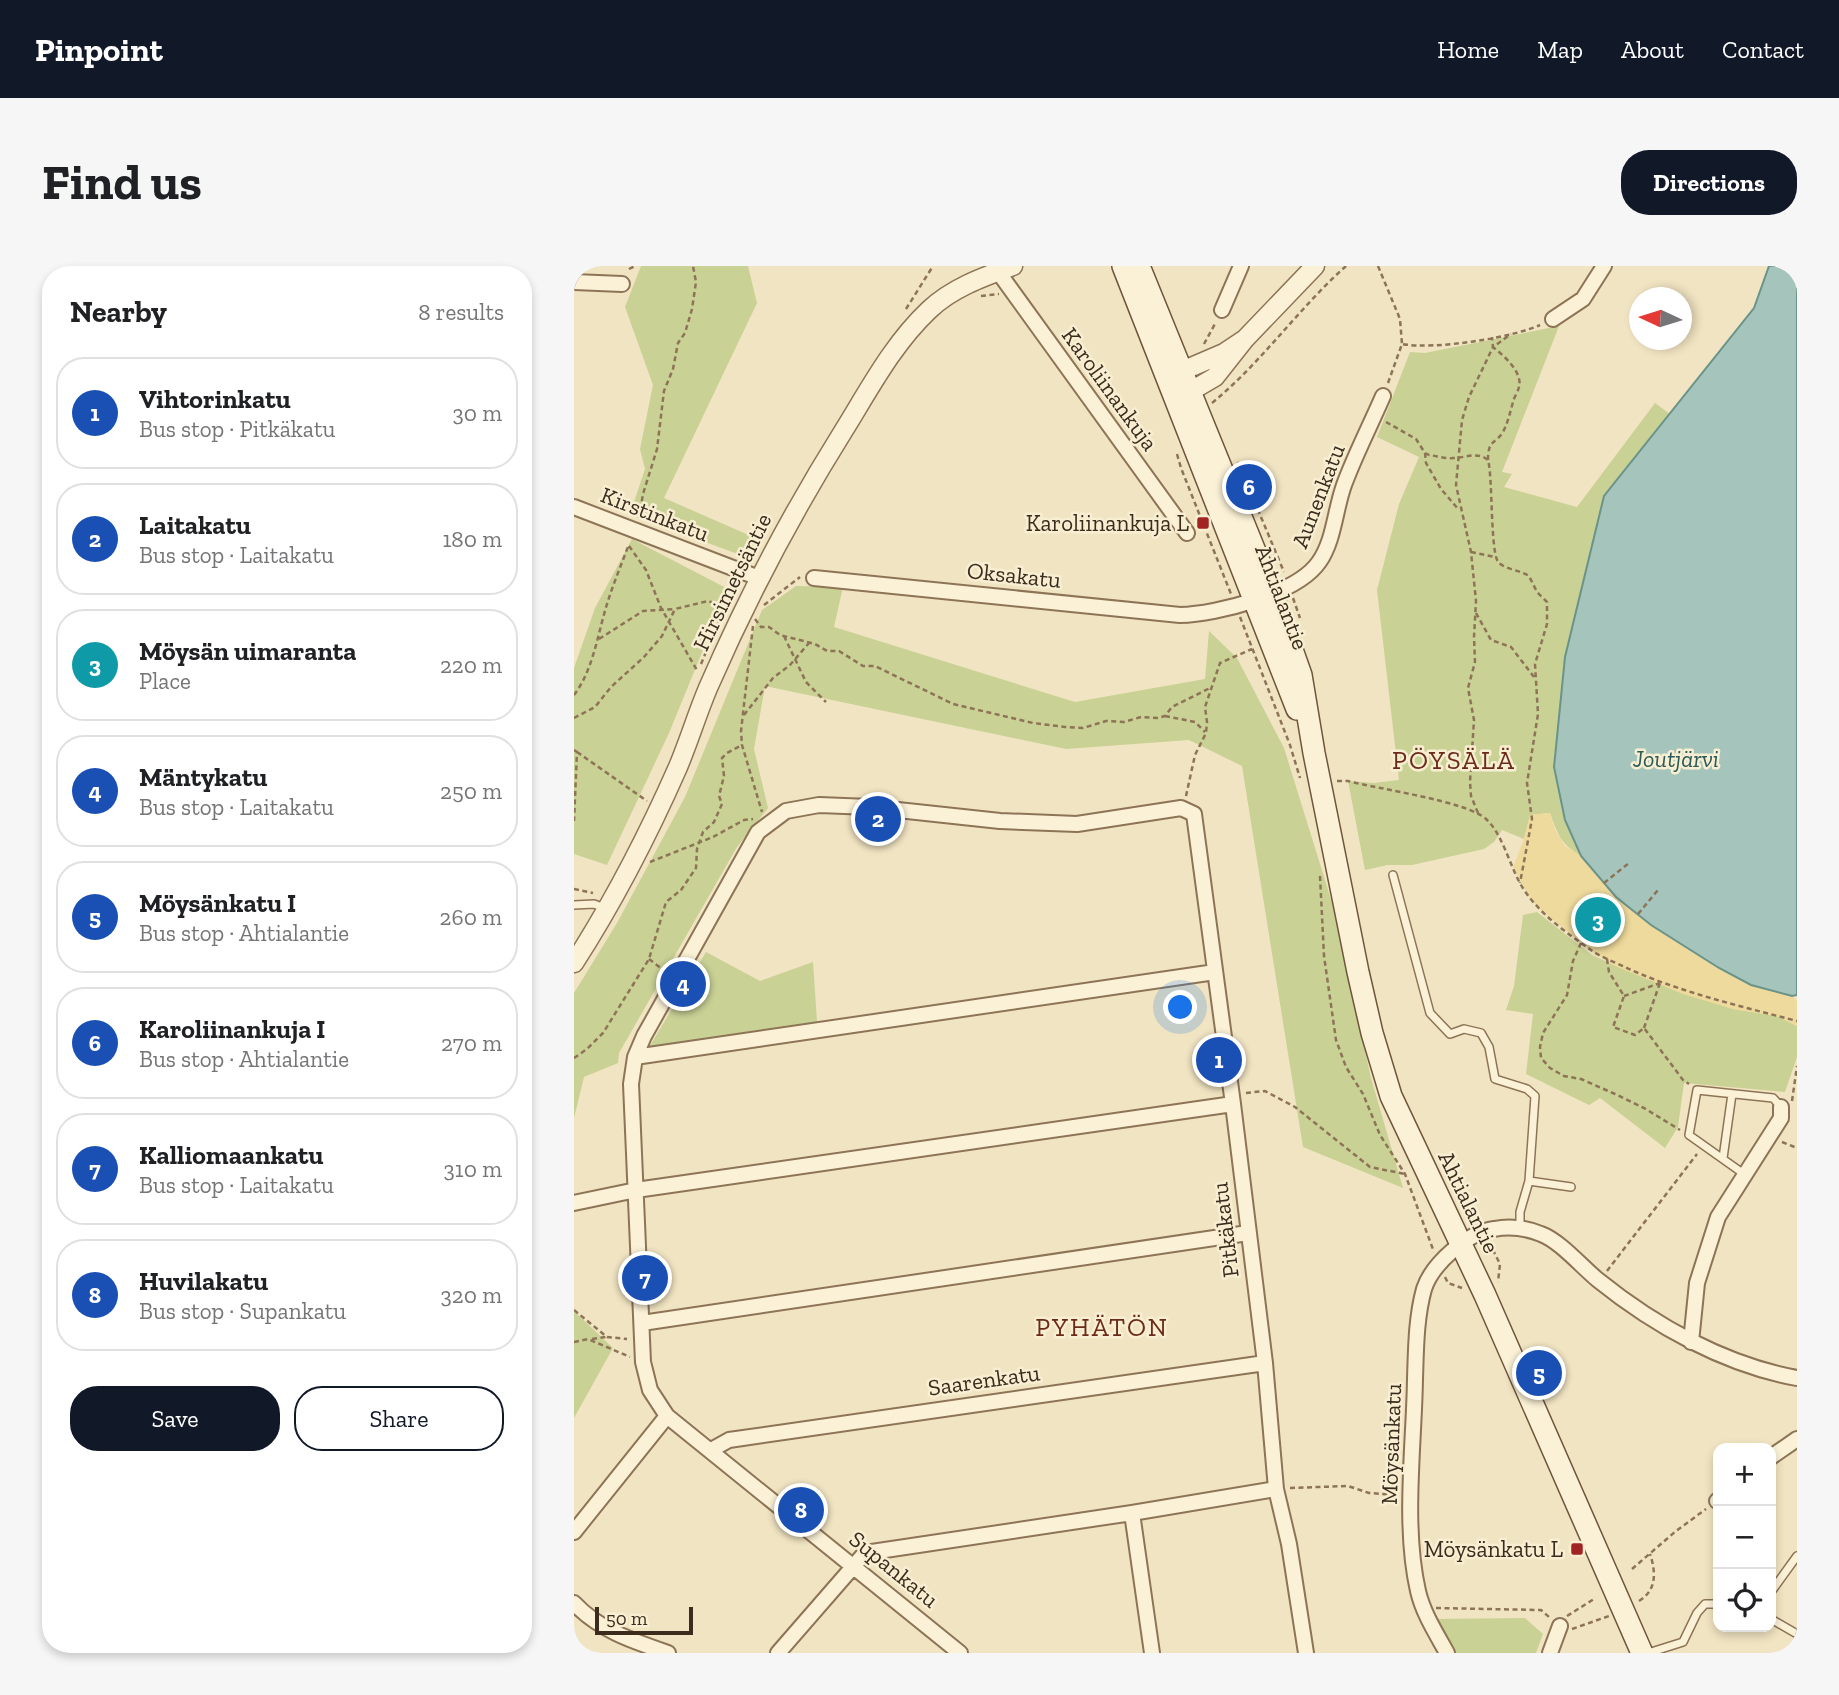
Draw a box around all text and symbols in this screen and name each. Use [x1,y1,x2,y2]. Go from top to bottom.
text: Pinpoint [35,30,163,69]
text: Home [1437,35,1499,64]
text: Map [1537,35,1583,64]
text: About [1621,35,1684,64]
text: Contact [1722,35,1804,64]
button: Directions [1621,150,1797,215]
text: Find us [42,153,202,212]
north arrow [1629,287,1692,350]
text: Nearby [70,294,167,330]
text: 8 results [418,298,504,326]
street label: Karoliinankuja [1056,322,1164,456]
text: Vihtorinkatu [139,383,291,415]
text: 1 [90,399,100,427]
text: 30 m [452,399,502,427]
text: Bus stop · Pitkäkatu [139,415,335,443]
street label: Aunenkatu [1285,440,1351,552]
pin: 6 [1226,461,1272,513]
street label: Kirstinkatu [597,481,713,547]
text: Laitakatu [139,509,251,541]
street label: Hirsimetsäntie [687,509,777,655]
place label: Karoliinankuja L [1026,509,1189,537]
marker: Karoliinankuja L [1195,515,1211,531]
text: 2 [89,525,101,553]
text: 180 m [442,525,502,553]
text: Bus stop · Laitakatu [139,541,334,569]
street label: Ahtialantie [1249,541,1315,653]
street label: Oksakatu [966,556,1062,594]
text: Möysän uimaranta [139,635,356,667]
text: 3 [89,651,101,679]
text: 220 m [440,651,502,679]
text: Place [139,667,191,695]
district label: PÖYSÄLÄ [1392,744,1516,776]
water label: Joutjärvi [1632,744,1719,773]
text: Mäntykatu [139,761,267,793]
text: 4 [88,777,102,805]
text: 250 m [440,777,502,805]
text: Bus stop · Laitakatu [139,793,334,821]
pin: 2 [855,793,901,845]
text: Möysänkatu I [139,887,296,919]
pin: 3 [1575,894,1621,946]
text: 5 [89,903,101,931]
text: 260 m [440,903,502,931]
text: Bus stop · Ahtialantie [139,919,349,947]
pin: 4 [660,958,706,1010]
your location [1163,990,1197,1024]
text: Karoliinankuja I [139,1013,325,1045]
text: 6 [89,1029,101,1057]
text: 270 m [441,1029,502,1057]
pin: 1 [1196,1034,1242,1086]
text: Bus stop · Ahtialantie [139,1045,349,1073]
text: Kalliomaankatu [139,1139,323,1171]
street label: Ahtialantie [1432,1146,1506,1258]
text: 7 [89,1155,101,1183]
text: 310 m [444,1155,502,1183]
text: Bus stop · Laitakatu [139,1171,334,1199]
street label: Pitkäkatu [1205,1181,1245,1279]
pin: 7 [622,1252,668,1304]
text: Huvilakatu [139,1265,268,1297]
text: 8 [89,1281,101,1309]
text: 320 m [441,1281,502,1309]
text: Bus stop · Supankatu [139,1297,346,1325]
district label: PYHÄTÖN [1035,1311,1169,1343]
pin: 5 [1516,1347,1562,1399]
street label: Saarenkatu [926,1358,1042,1402]
street label: Möysänkatu [1375,1383,1407,1505]
button: Save [70,1386,280,1451]
button: Share [294,1386,504,1451]
map controls [1713,1443,1776,1632]
button: + [1713,1443,1776,1506]
pin: 8 [778,1484,824,1536]
button: − [1713,1506,1776,1569]
street label: Supankatu [844,1525,944,1613]
place label: Möysänkatu L [1424,1535,1563,1563]
marker: Möysänkatu L [1569,1541,1585,1557]
button: locate [1713,1569,1776,1632]
scale bar [595,1604,693,1636]
text: 50 m [606,1607,647,1630]

